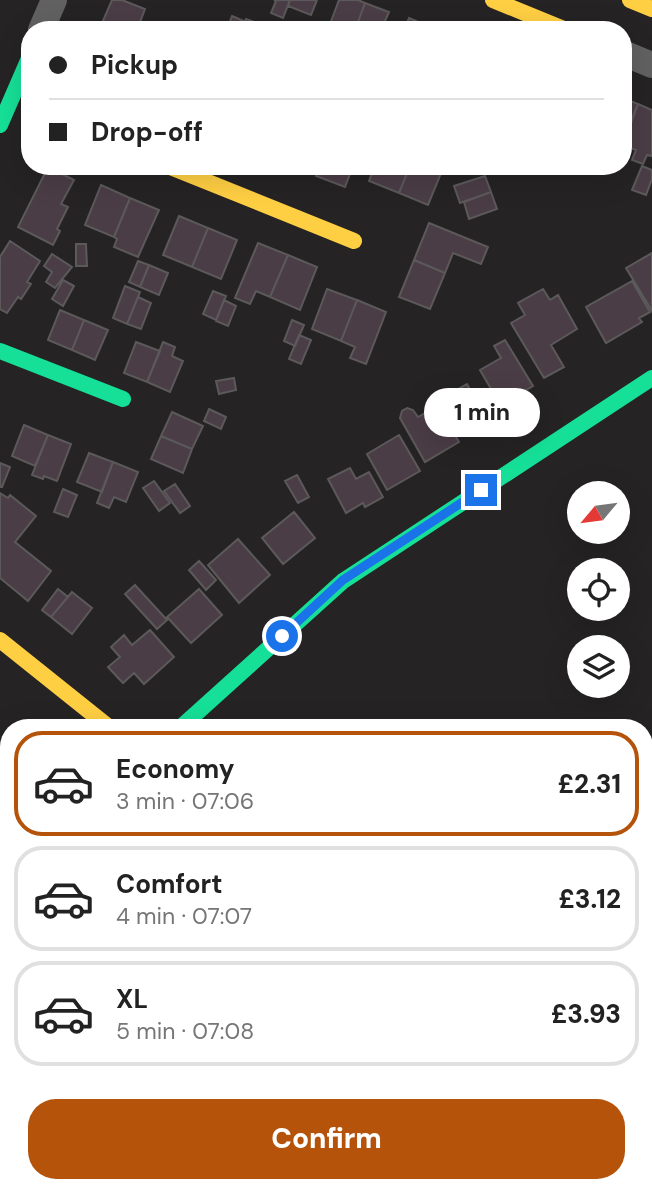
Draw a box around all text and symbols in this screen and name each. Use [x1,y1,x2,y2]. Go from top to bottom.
text: Pickup [91,48,178,82]
text: Drop-off [91,115,203,149]
callout: 1 min [423,388,539,438]
text: 1 min [454,397,510,427]
route end [465,474,497,506]
north arrow [567,481,630,544]
map controls [567,481,630,698]
button: locate [567,558,630,621]
route start [266,620,298,652]
button: layers [567,635,630,698]
icon: car [32,752,95,815]
text: Economy [116,752,234,786]
text: £2.31 [558,767,621,801]
text: 3 min · 07:06 [116,786,254,816]
icon: car [32,867,95,930]
text: Comfort [116,867,222,901]
text: £3.12 [558,882,621,916]
text: 4 min · 07:07 [116,901,252,931]
icon: car [32,982,95,1045]
text: XL [116,982,148,1016]
text: £3.93 [551,997,621,1031]
text: 5 min · 07:08 [116,1016,254,1046]
button: Confirm [28,1099,625,1179]

